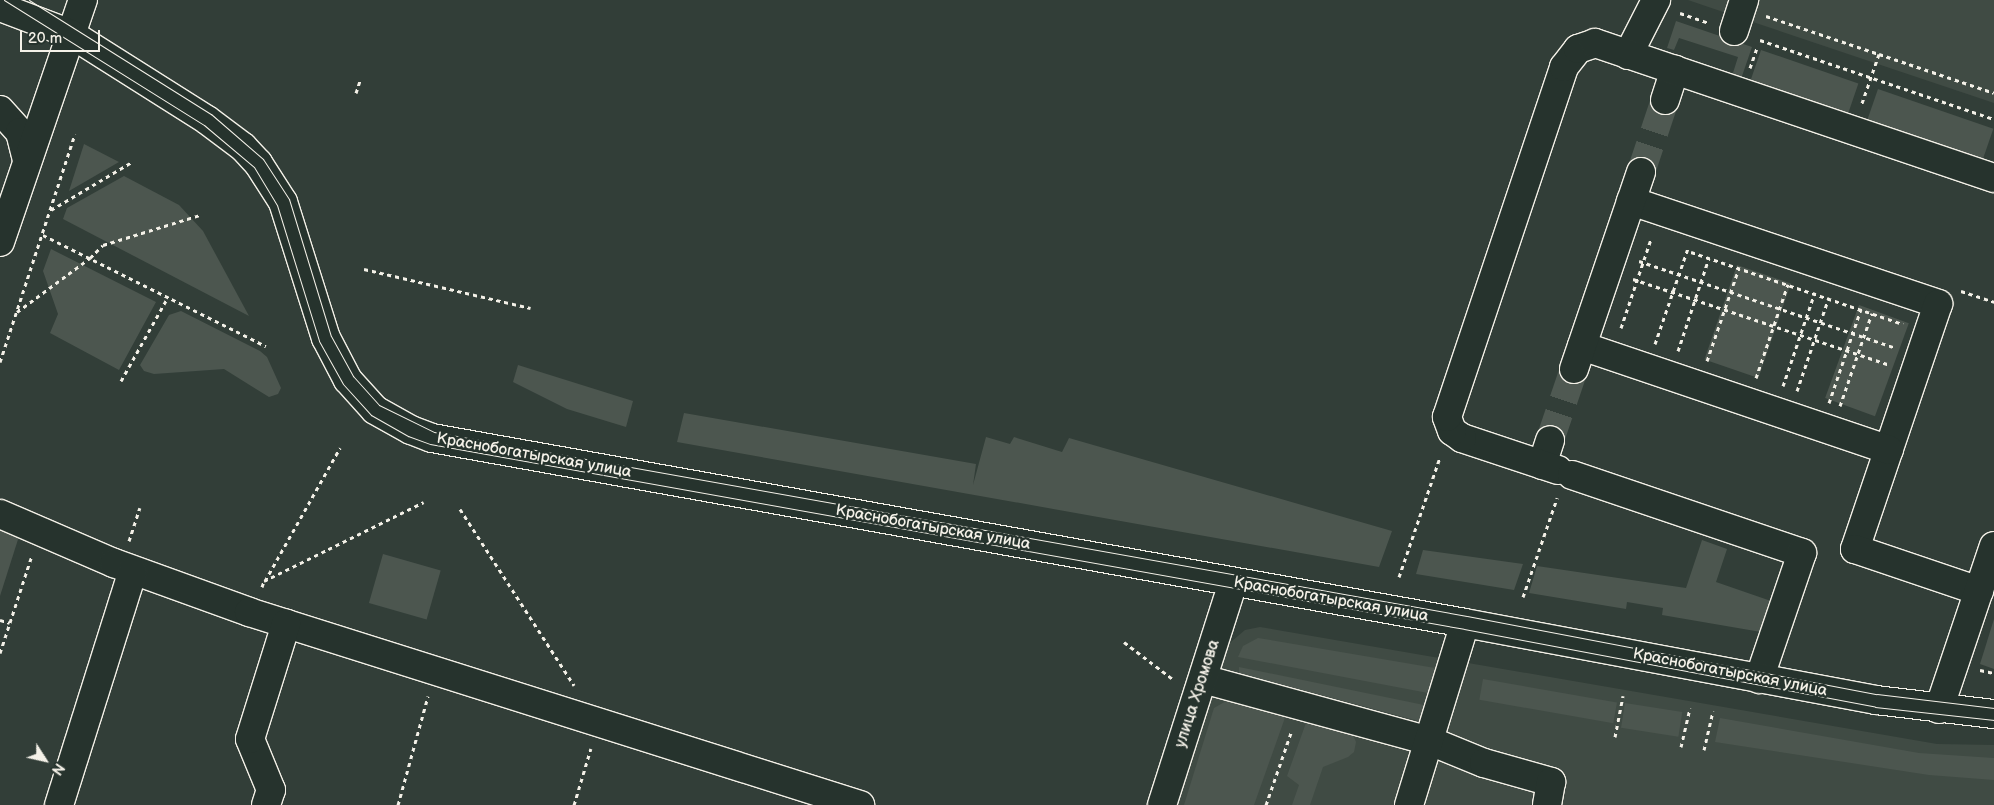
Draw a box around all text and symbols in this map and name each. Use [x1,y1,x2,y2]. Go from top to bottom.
scale bar [22,20,102,52]
text: 20 m [28,29,62,48]
street label: Краснобогатырская улица [435,429,633,483]
street label: Краснобогатырская улица [834,501,1032,555]
street label: Краснобогатырская улица [1232,573,1430,627]
street label: улица Хромова [1172,638,1224,750]
street label: Краснобогатырская улица [1631,645,1829,701]
north arrow [20,735,70,785]
text: N [48,760,68,778]

